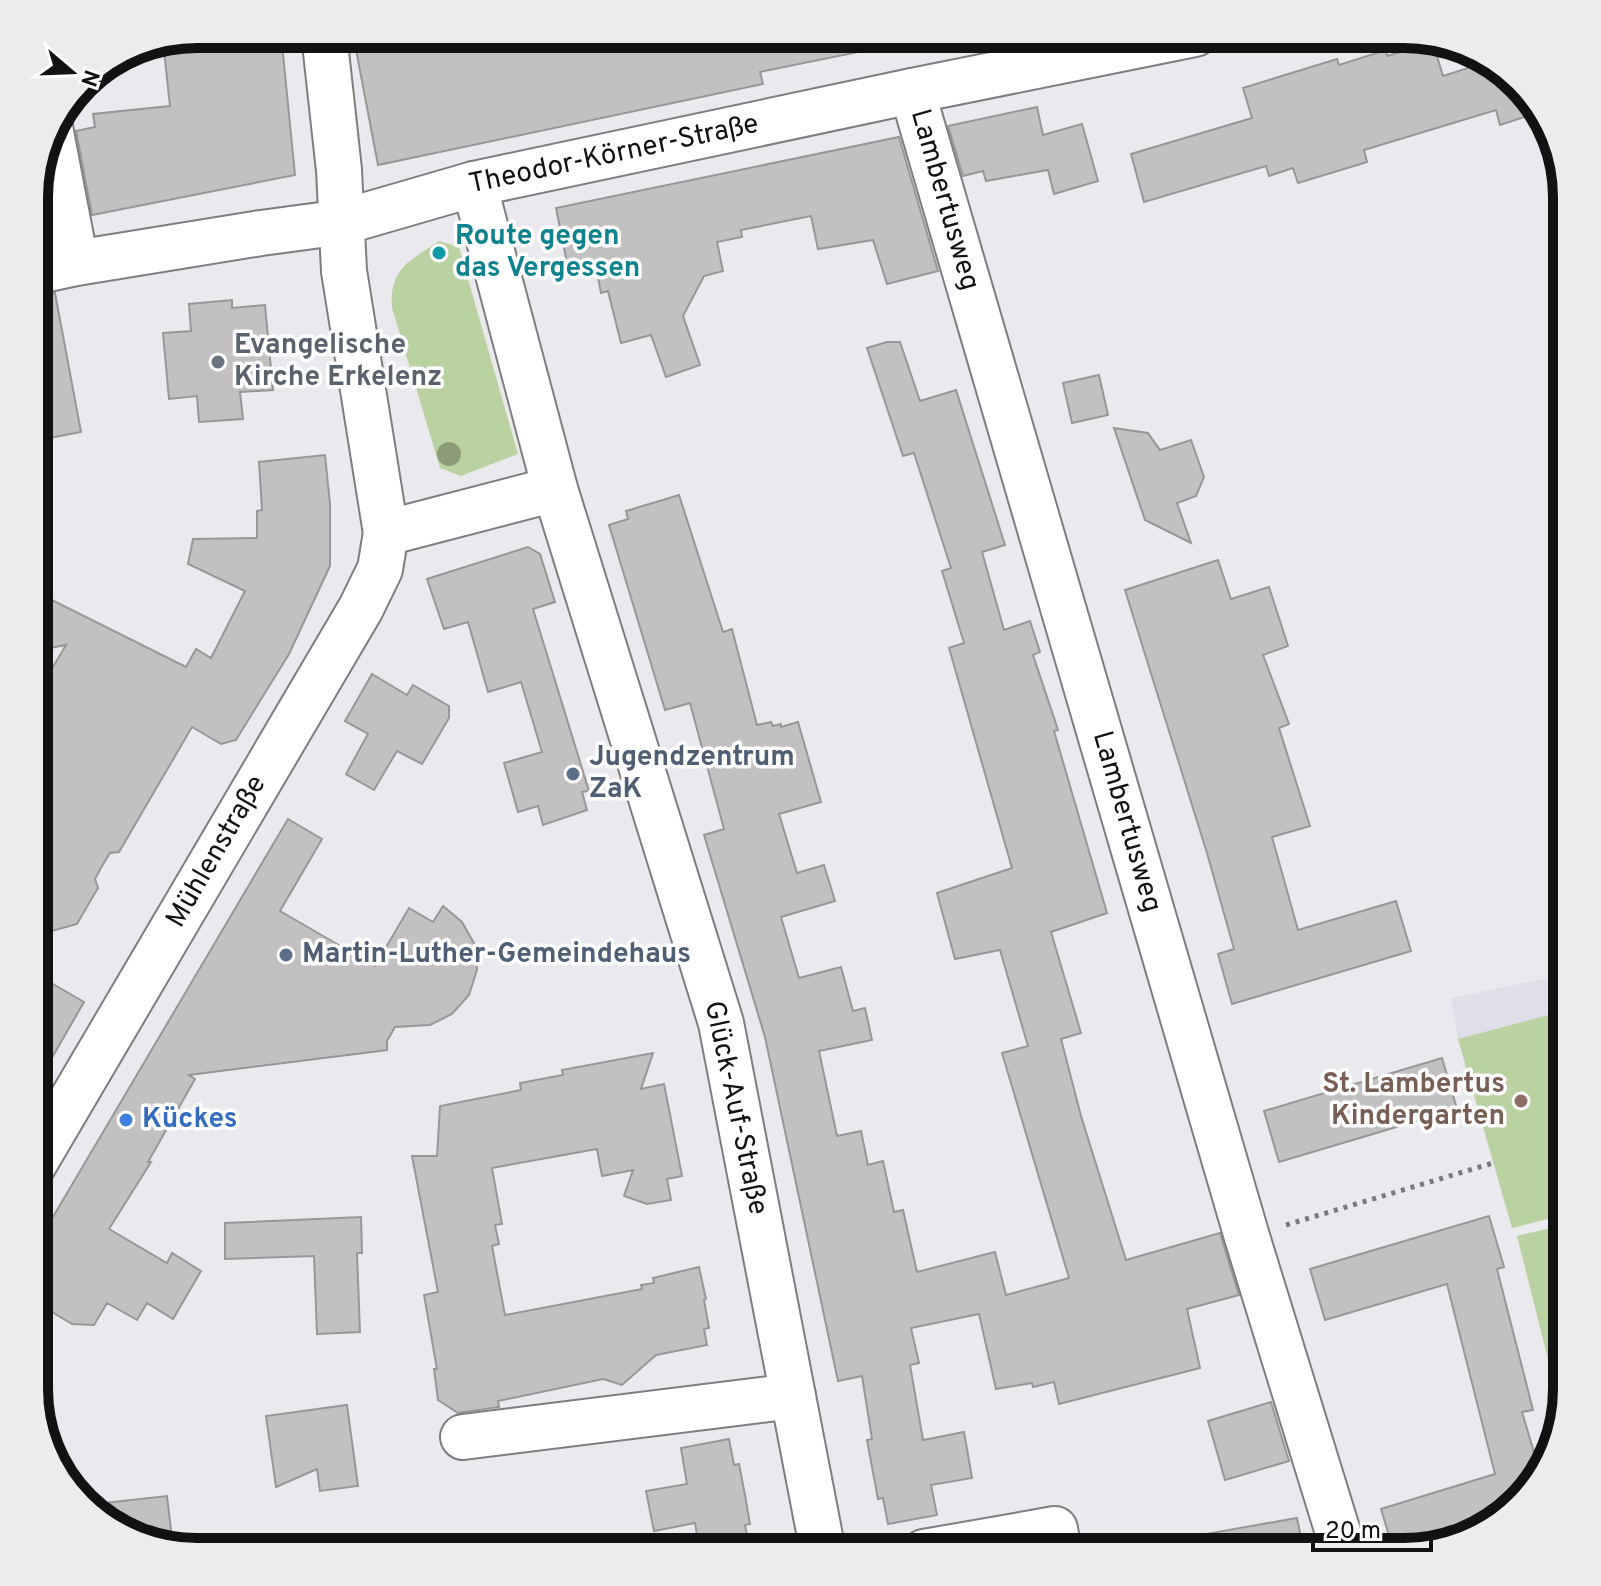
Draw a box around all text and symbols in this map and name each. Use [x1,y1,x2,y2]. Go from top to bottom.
north arrow [32,32,112,112]
text: N [73,66,104,90]
street label: Lambertusweg [901,105,987,295]
street label: Theodor-Körner-Straße [466,107,762,203]
place label: Route gegen das Vergessen [455,219,640,287]
marker: Route gegen das Vergessen [430,244,448,262]
place label: Evangelische Kirche Erkelenz [234,328,442,396]
marker: Evangelische Kirche Erkelenz [209,353,227,371]
street label: Lambertusweg [1083,727,1169,917]
place label: Jugendzentrum ZaK [589,740,795,808]
marker: Jugendzentrum ZaK [564,765,582,783]
street label: Mühlenstraße [159,769,275,935]
place label: Martin-Luther-Gemeindehaus [302,937,691,973]
marker: Martin-Luther-Gemeindehaus [277,946,295,964]
street label: Glück-Auf-Straße [695,998,775,1218]
place label: St. Lambertus Kindergarten [1322,1067,1505,1135]
marker: St. Lambertus Kindergarten [1512,1092,1530,1110]
place label: Kückes [142,1102,238,1138]
marker: Kückes [117,1111,135,1129]
scale bar [1313,1502,1431,1552]
text: 20 m [1325,1517,1381,1547]

